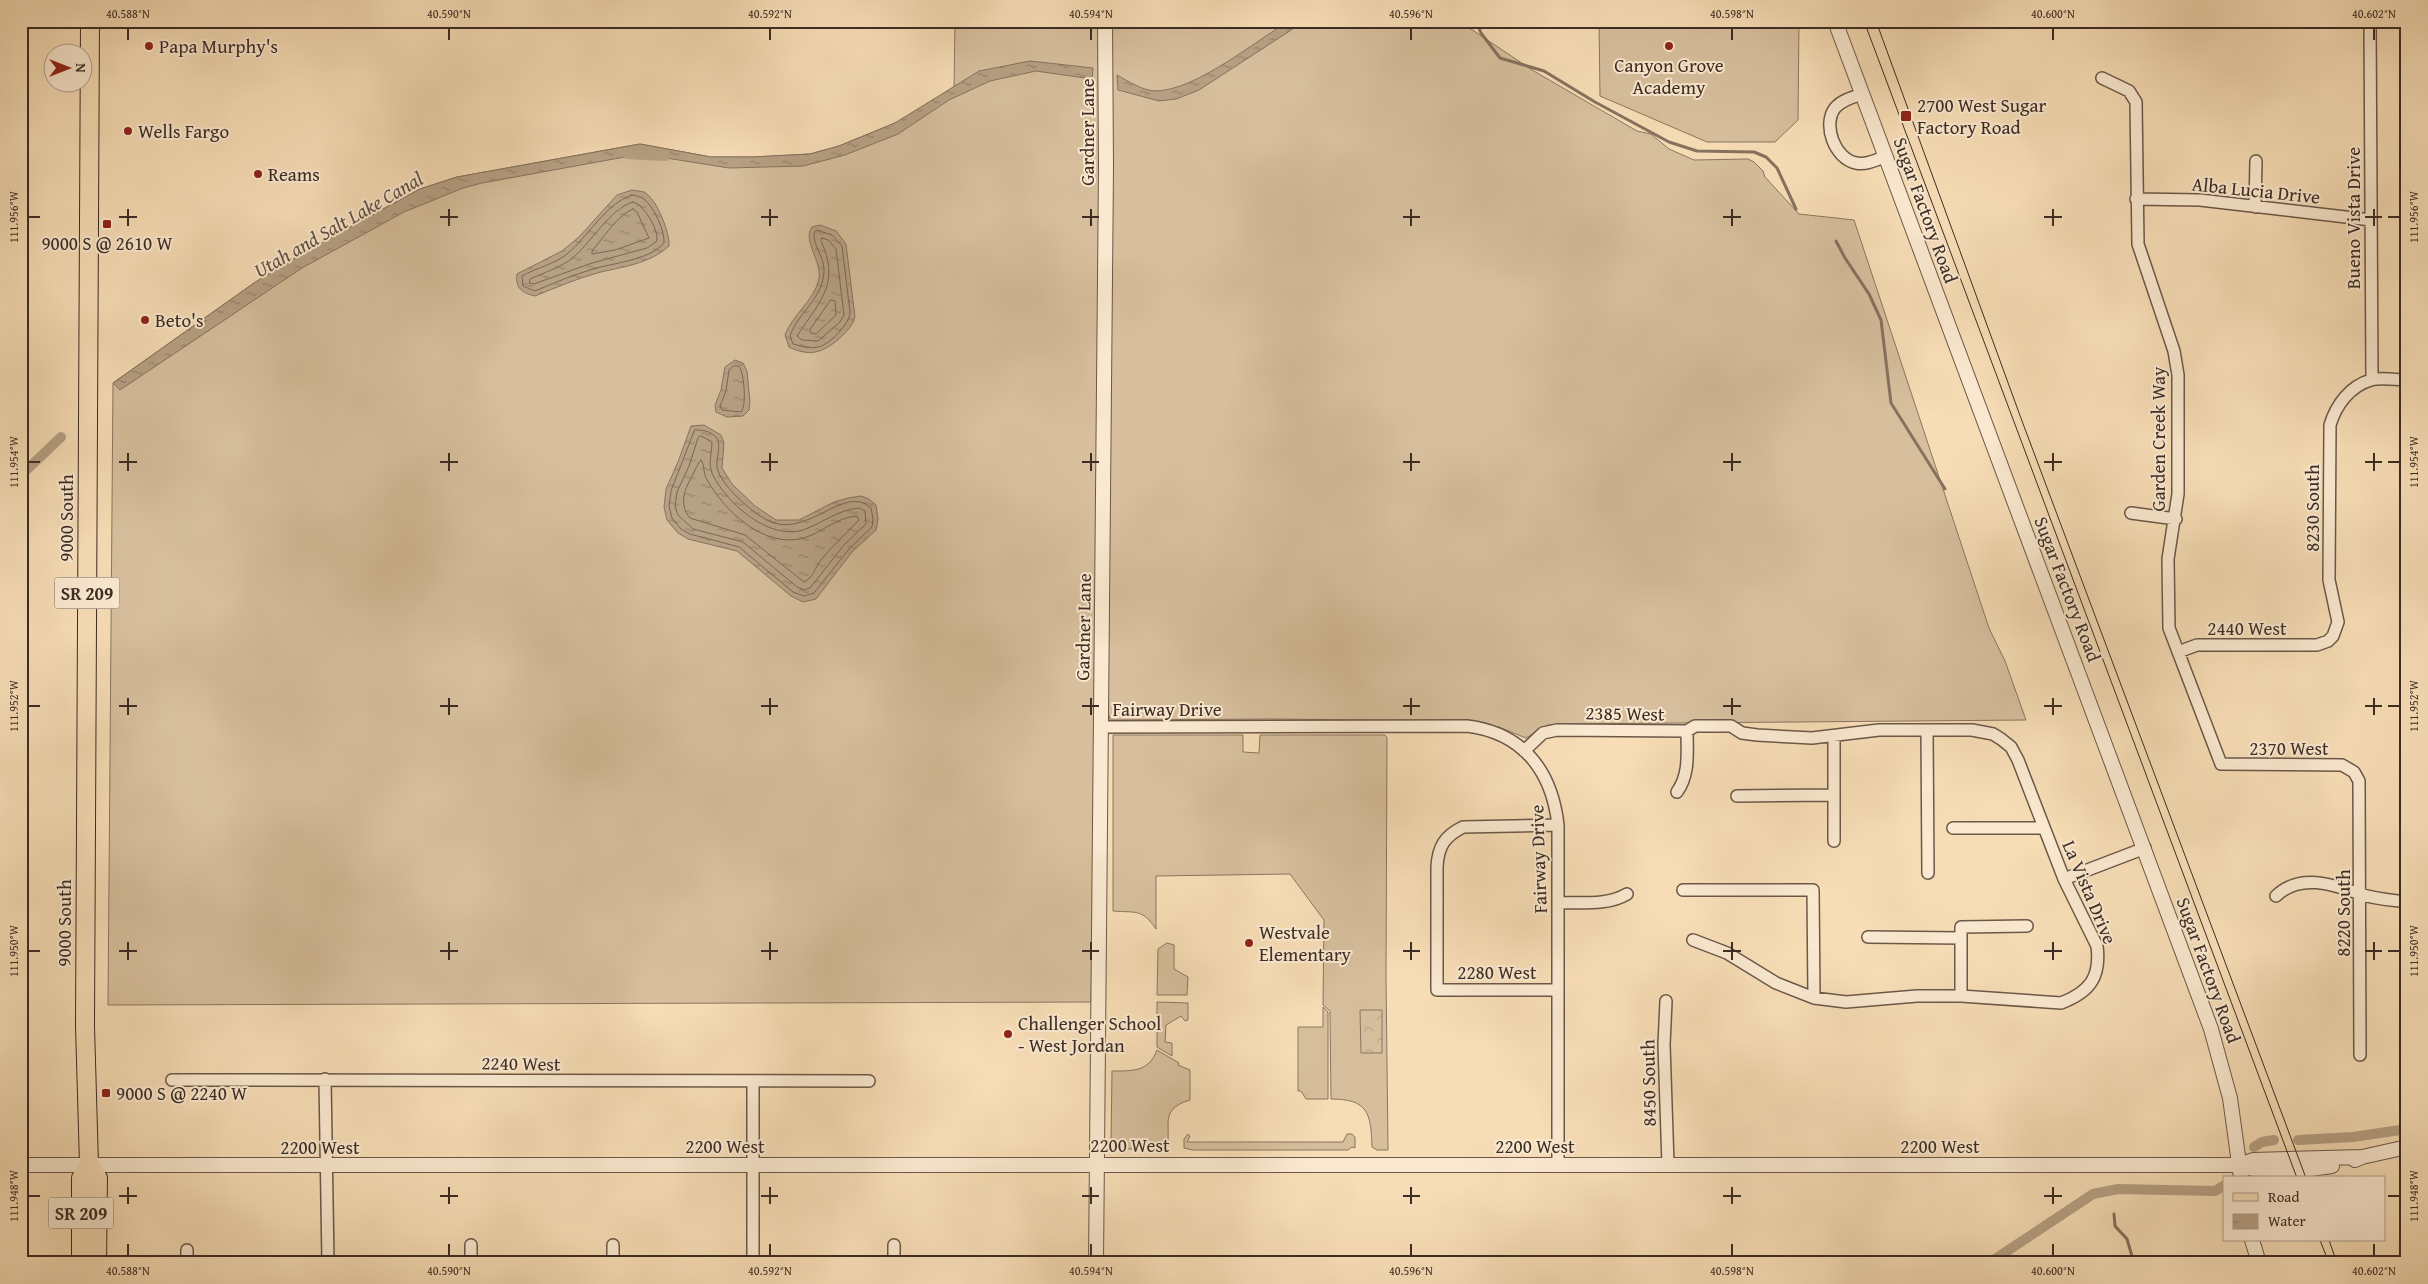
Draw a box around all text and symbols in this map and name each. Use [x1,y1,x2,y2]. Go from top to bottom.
text: 40.588°N [106,5,150,22]
text: 40.590°N [427,5,471,22]
text: 40.592°N [748,5,792,22]
text: 40.594°N [1069,5,1113,22]
text: 40.596°N [1389,5,1433,22]
text: 40.598°N [1710,5,1754,22]
text: 40.600°N [2031,5,2075,22]
text: 40.602°N [2352,5,2396,22]
place label: Papa Murphy's [159,32,278,60]
marker: Papa Murphy's [143,40,155,52]
marker: Canyon Grove Academy [1663,40,1675,52]
north arrow [42,42,92,92]
place label: Canyon Grove Academy [1614,51,1724,101]
text: N [71,63,91,73]
street label: Gardner Lane [1073,78,1101,186]
place label: 2700 West Sugar Factory Road [1917,91,2047,141]
marker: 2700 West Sugar Factory Road [1899,109,1913,123]
place label: Wells Fargo [138,117,229,145]
marker: Wells Fargo [122,125,134,137]
street label: Sugar Factory Road [1887,133,1966,288]
street label: Bueno Vista Drive [2339,147,2367,289]
place label: Reams [268,160,320,188]
water label: Utah and Salt Lake Canal [248,164,428,284]
marker: Reams [252,168,264,180]
street label: Alba Lucia Drive [2190,169,2322,211]
text: 111.956°W [5,190,22,243]
text: 111.956°W [2405,190,2422,243]
marker: 9000 S @ 2610 W [101,218,113,230]
place label: 9000 S @ 2610 W [41,229,173,257]
place label: Beto's [155,306,204,334]
marker: Beto's [139,314,151,326]
street label: Garden Creek Way [2144,366,2172,512]
text: 111.954°W [5,435,22,488]
text: 111.954°W [2405,435,2422,488]
street label: 8230 South [2298,464,2326,552]
street label: 9000 South [52,474,80,562]
street label: Sugar Factory Road [2027,512,2109,666]
street label: Gardner Lane [1068,573,1098,681]
road number: SR 209 [54,578,120,608]
street label: 2440 West [2207,614,2287,642]
text: 111.952°W [5,679,22,732]
text: 111.952°W [2405,679,2422,732]
street label: Fairway Drive [1112,695,1222,723]
street label: 2385 West [1585,698,1665,728]
street label: 2370 West [2249,734,2329,762]
street label: Fairway Drive [1522,804,1554,914]
street label: La Vista Drive [2056,836,2124,948]
street label: 8220 South [2329,869,2357,957]
street label: 9000 South [50,879,78,967]
street label: Sugar Factory Road [2170,893,2249,1048]
place label: Westvale Elementary [1259,918,1351,968]
text: 111.950°W [5,924,22,977]
text: 111.950°W [2405,924,2422,977]
marker: Westvale Elementary [1243,937,1255,949]
street label: 2280 West [1457,958,1537,986]
place label: Challenger School - West Jordan [1018,1009,1161,1059]
marker: Challenger School - West Jordan [1002,1028,1014,1040]
street label: 8450 South [1633,1039,1663,1127]
street label: 2240 West [481,1048,561,1078]
place label: 9000 S @ 2240 W [116,1079,247,1107]
marker: 9000 S @ 2240 W [100,1087,112,1099]
street label: 2200 West [1090,1131,1170,1159]
street label: 2200 West [685,1132,765,1160]
street label: 2200 West [1495,1132,1575,1160]
street label: 2200 West [1900,1132,1980,1160]
street label: 2200 West [280,1133,360,1161]
text: 111.948°W [5,1169,22,1222]
text: 111.948°W [2405,1169,2422,1222]
legend [2223,1176,2386,1242]
text: Road [2268,1186,2299,1207]
road number: SR 209 [48,1198,114,1228]
text: Water [2268,1210,2306,1231]
text: 40.588°N [106,1262,150,1279]
text: 40.590°N [427,1262,471,1279]
text: 40.592°N [748,1262,792,1279]
text: 40.594°N [1069,1262,1113,1279]
text: 40.596°N [1389,1262,1433,1279]
text: 40.598°N [1710,1262,1754,1279]
text: 40.600°N [2031,1262,2075,1279]
text: 40.602°N [2352,1262,2396,1279]

